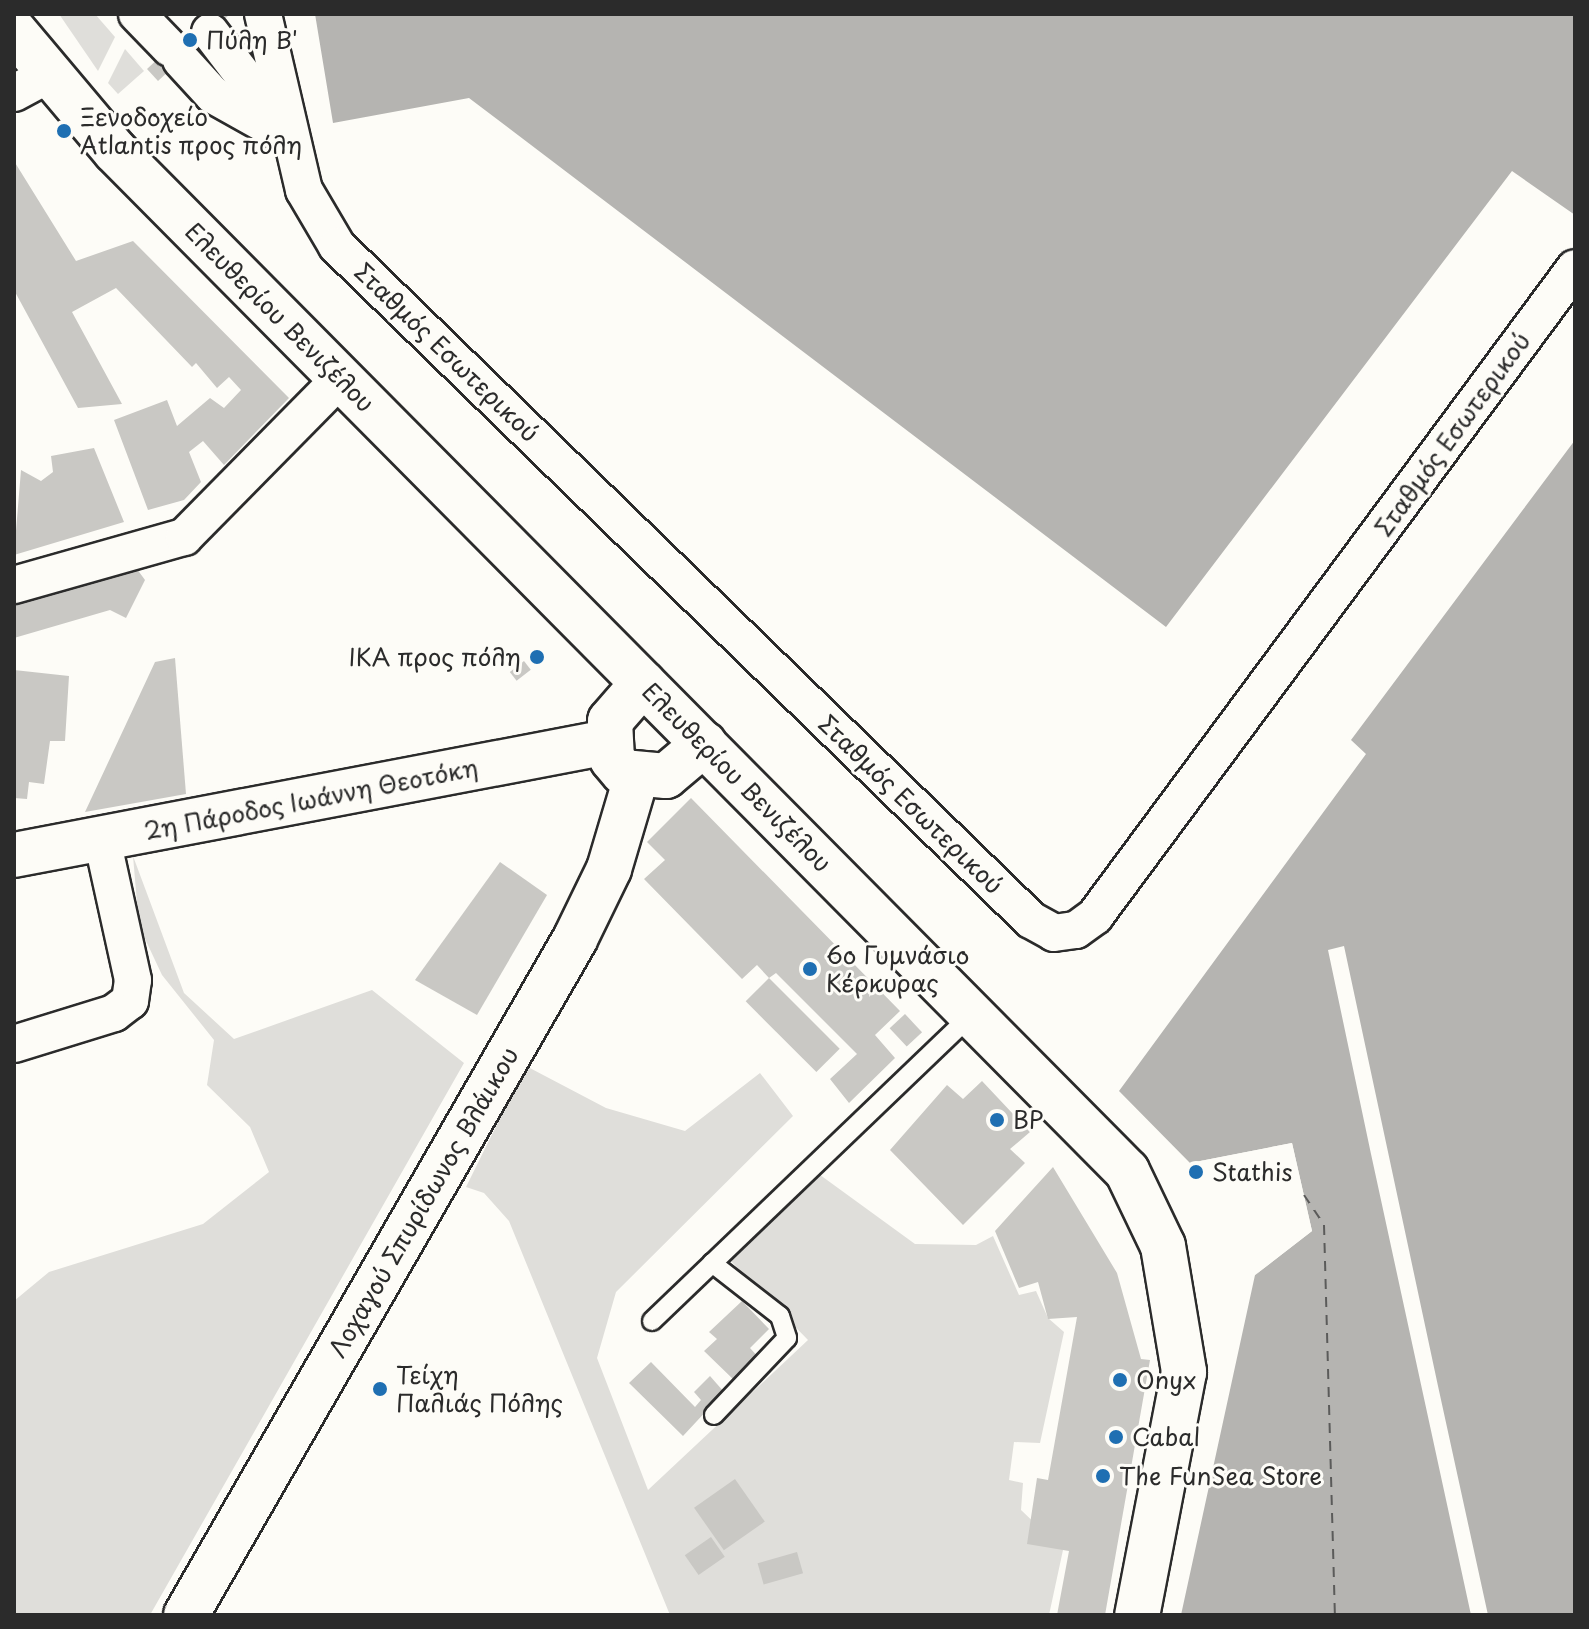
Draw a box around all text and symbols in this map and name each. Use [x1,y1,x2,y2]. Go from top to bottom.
place label: Πύλη Β' [206,26,298,54]
marker: Πύλη Β' [181,31,199,49]
place label: Ξενοδοχείο Atlantis προς πόλη [80,103,302,159]
marker: Ξενοδοχείο Atlantis προς πόλη [55,122,73,140]
street label: Ελευθερίου Βενιζέλου [180,217,380,417]
street label: Σταθμός Εσωτερικού [349,256,545,448]
street label: Σταθμός Εσωτερικού [1368,326,1536,542]
place label: ΙΚΑ προς πόλη [347,643,521,671]
marker: ΙΚΑ προς πόλη [528,648,546,666]
street label: Ελευθερίου Βενιζέλου [637,677,837,877]
street label: Σταθμός Εσωτερικού [813,708,1009,900]
street label: 2η Πάροδος Ιωάννη Θεοτόκη [140,752,482,846]
place label: 6ο Γυμνάσιο Κέρκυρας [826,941,970,997]
marker: 6ο Γυμνάσιο Κέρκυρας [801,960,819,978]
street label: Λοχαγού Σπυρίδωνος Βλάικου [323,1042,523,1362]
place label: BP [1013,1106,1044,1134]
marker: BP [988,1111,1006,1129]
place label: Stathis [1212,1158,1292,1186]
marker: Stathis [1187,1163,1205,1181]
place label: Τείχη Παλιάς Πόλης [396,1361,563,1417]
place label: Onyx [1136,1366,1196,1394]
marker: Onyx [1111,1371,1129,1389]
marker: Τείχη Παλιάς Πόλης [371,1380,389,1398]
place label: Cabal [1132,1423,1200,1451]
marker: Cabal [1107,1428,1125,1446]
place label: The FunSea Store [1119,1462,1323,1490]
marker: The FunSea Store [1094,1467,1112,1485]

